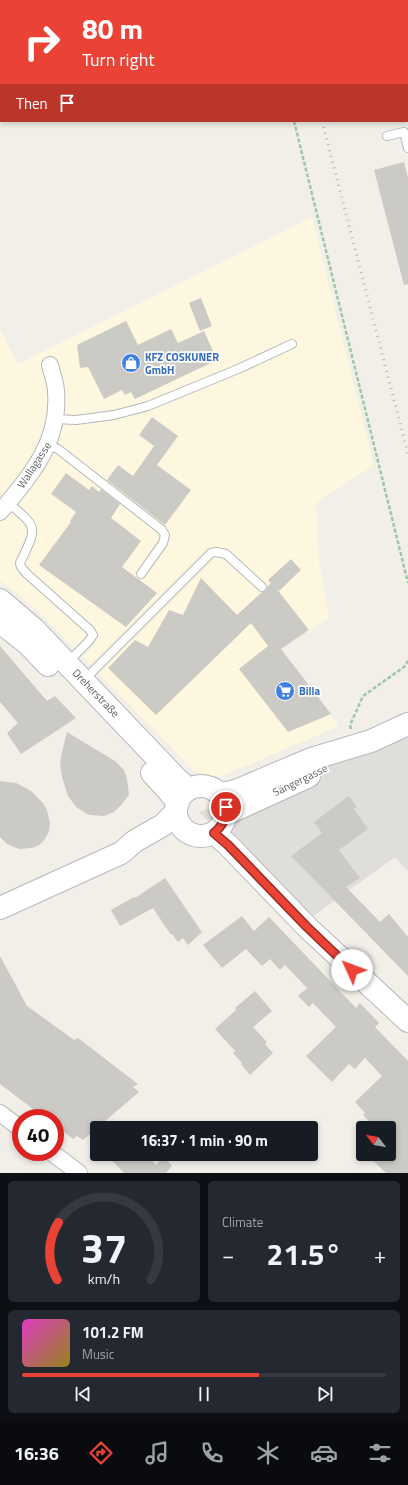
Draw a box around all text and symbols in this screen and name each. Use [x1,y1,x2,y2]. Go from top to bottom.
text: 80 m [82,7,143,50]
icon: right [16,16,68,68]
text: Turn right [82,46,155,73]
text: Then [16,92,48,115]
icon: arrive [56,92,78,114]
place label: KFZ COSKUNER GmbH [145,349,219,378]
shop icon: KFZ COSKUNER GmbH [120,352,142,374]
street label: Wallagasse [13,438,55,491]
street label: Dreherstraße [69,665,124,721]
supermarket icon: Billa [274,680,296,702]
place label: Billa [299,683,320,699]
street label: Sängergasse [270,760,331,800]
pin [209,790,243,824]
icon: arrive [215,796,237,818]
position arrow [331,949,373,991]
speed limit sign: 40 [12,1109,64,1161]
north arrow [356,1121,396,1161]
map controls [356,1121,396,1161]
text: 16:37 · 1 min · 90 m [140,1129,268,1152]
text: Climate [222,1212,263,1232]
text: 37 [81,1215,127,1278]
text: 21.5° [267,1231,341,1277]
text: − [222,1238,234,1272]
text: + [374,1238,386,1272]
text: km/h [88,1267,120,1289]
text: 101.2 FM [82,1321,144,1344]
text: Music [82,1344,114,1364]
icon: previous [72,1383,94,1405]
icon: pause [193,1383,215,1405]
icon: next [314,1383,336,1405]
icon: directions [87,1439,115,1467]
icon: music [143,1439,171,1467]
icon: phone [198,1439,226,1467]
icon: climate [254,1439,282,1467]
icon: car [310,1439,338,1467]
icon: filters [366,1439,394,1467]
text: 16:36 [14,1440,59,1467]

